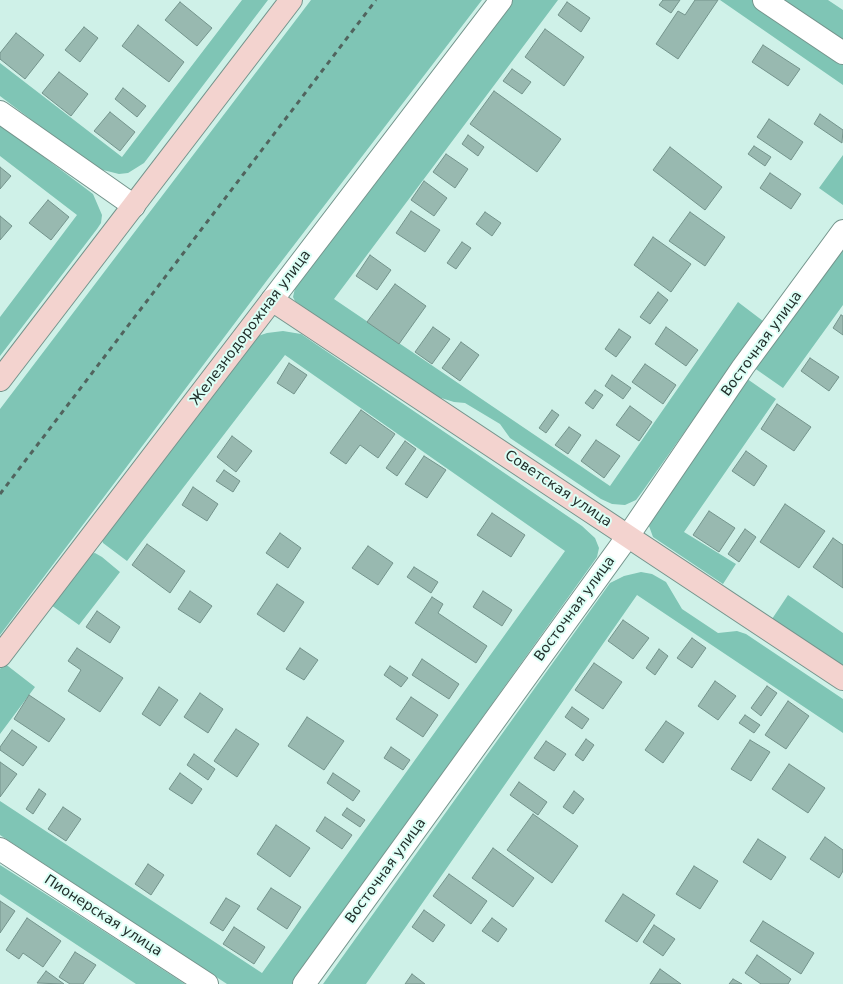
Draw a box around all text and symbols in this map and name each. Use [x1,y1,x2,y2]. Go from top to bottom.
street label: Железнодорожная улица [187,247,315,409]
street label: Восточная улица [718,288,806,400]
street label: Советская улица [501,447,615,531]
street label: Восточная улица [531,553,619,665]
street label: Восточная улица [342,815,430,927]
street label: Пионерская улица [41,872,165,960]

